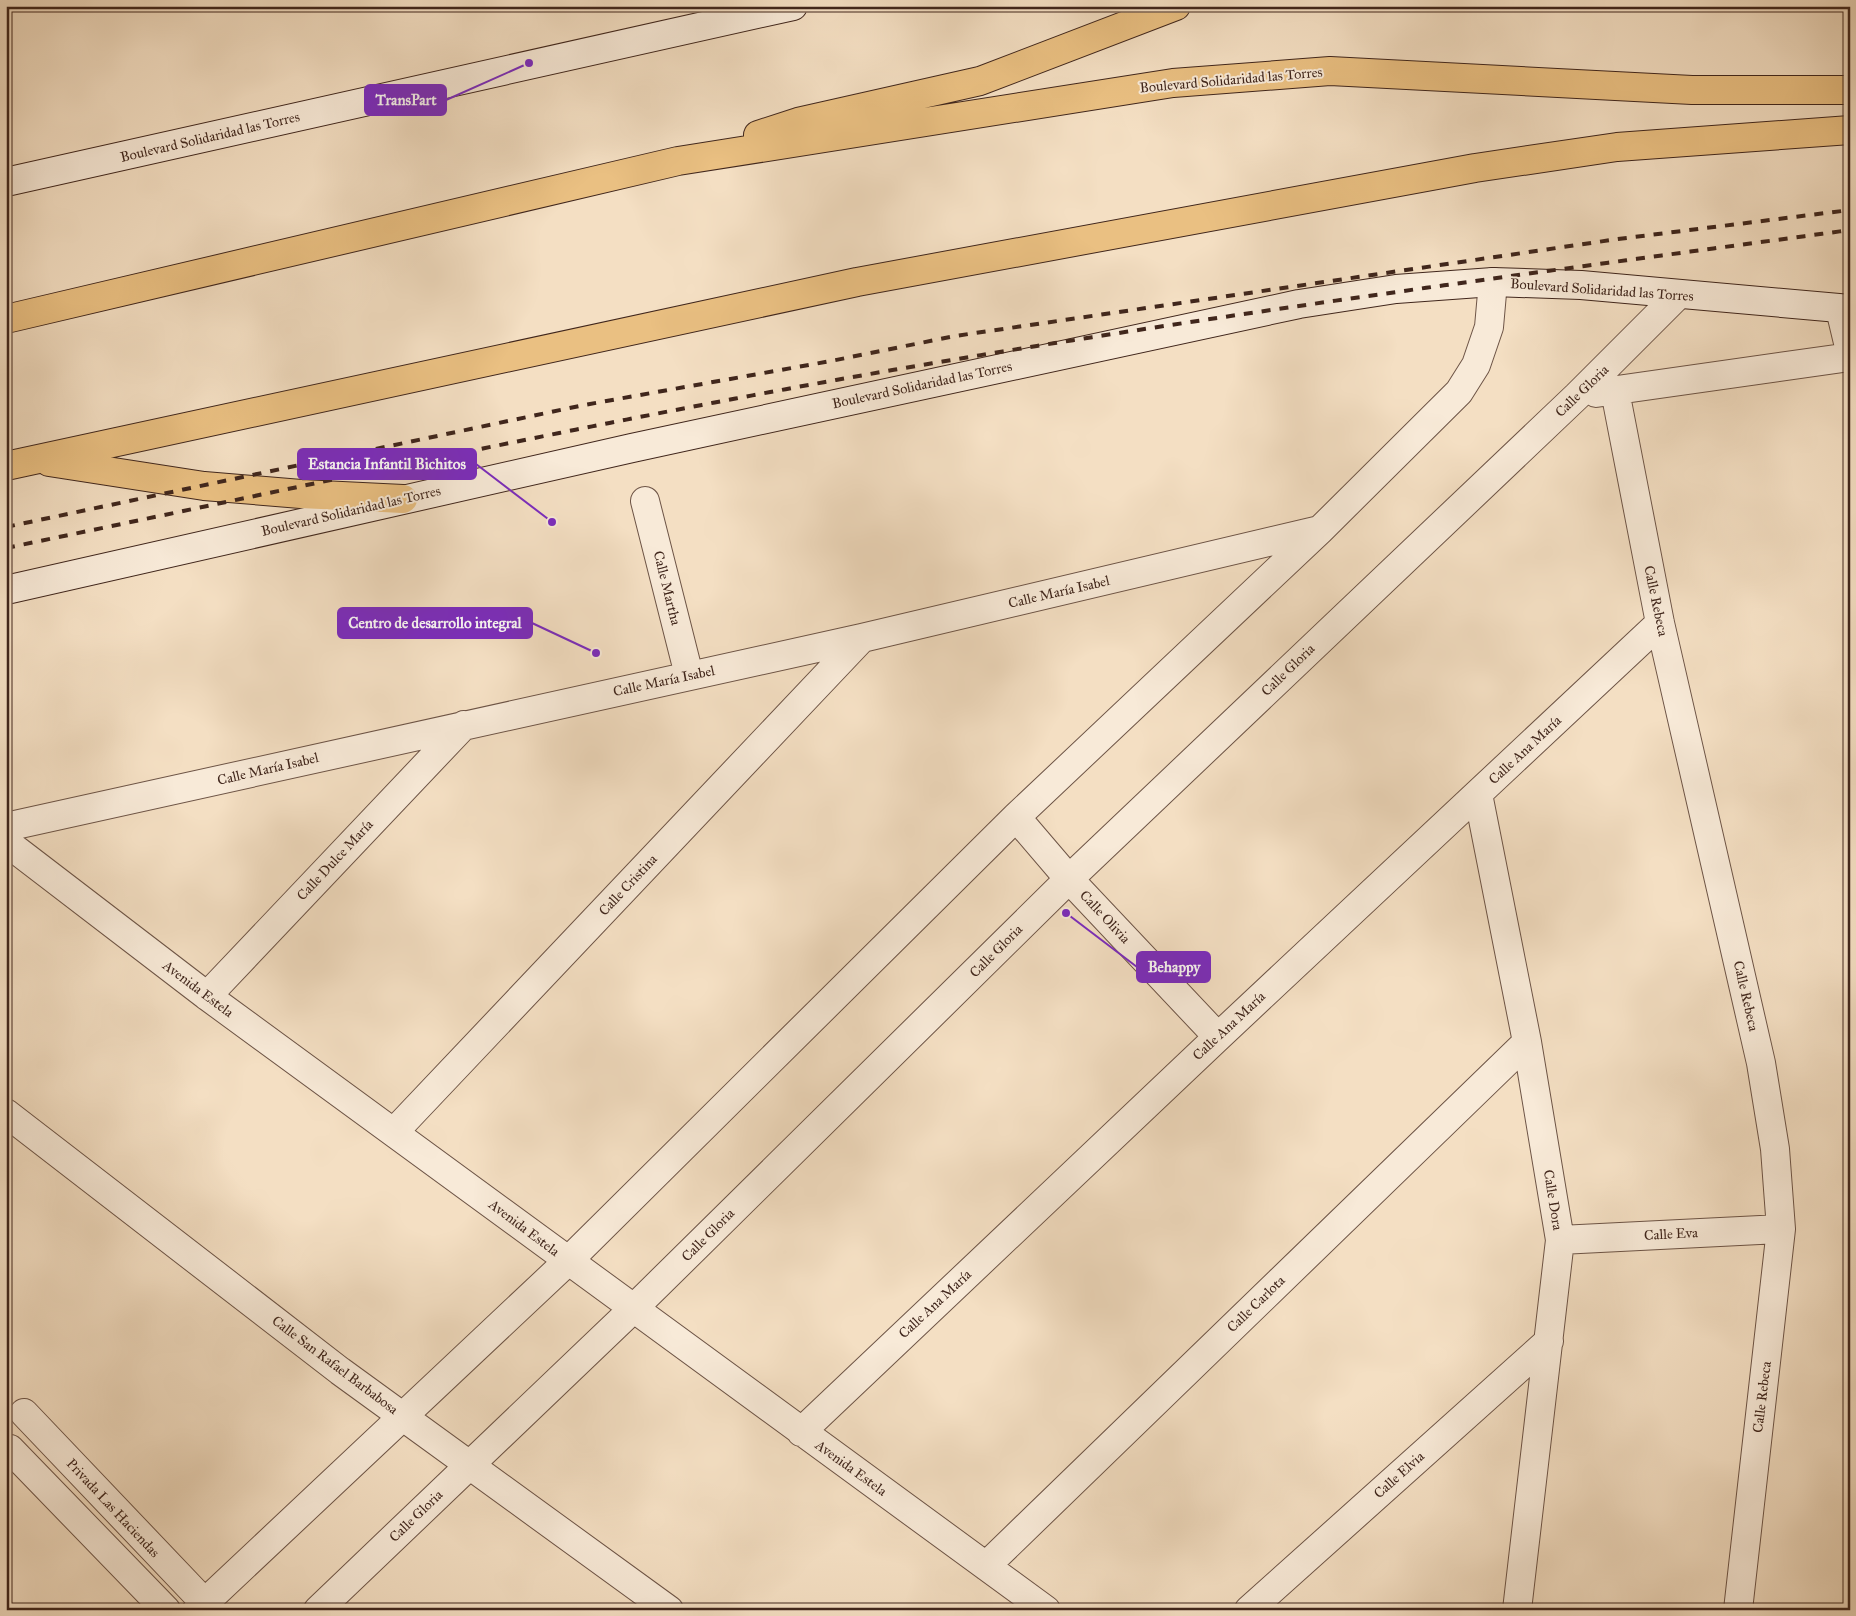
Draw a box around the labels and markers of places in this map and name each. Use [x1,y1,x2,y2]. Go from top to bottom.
callout: TransPart [365,85,446,115]
callout: Estancia Infantil Bichitos [298,449,476,479]
callout: Centro de desarrollo integral [338,608,532,638]
callout: Behappy [1137,952,1210,982]

